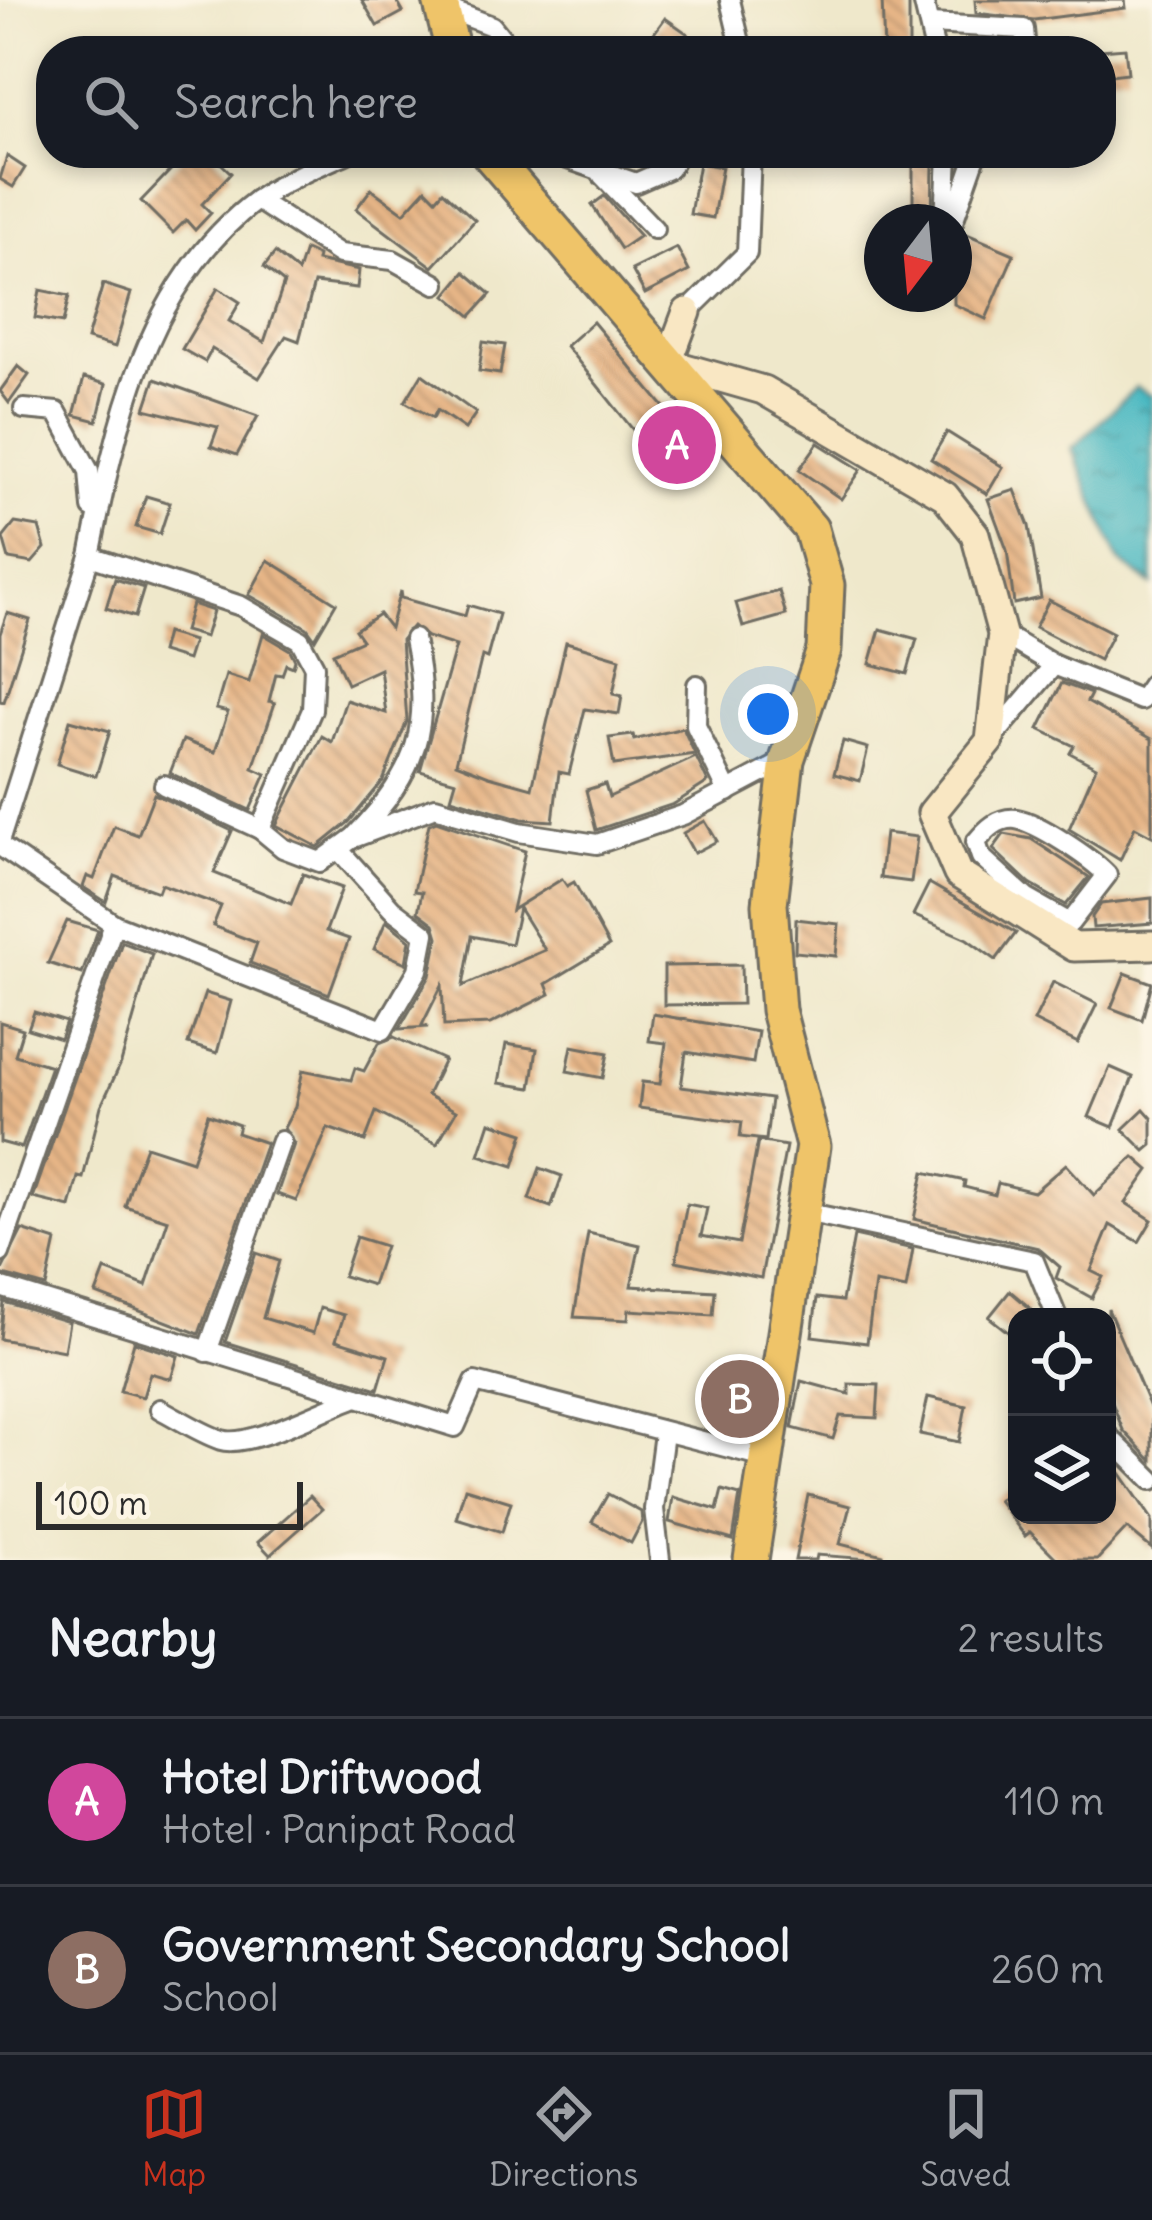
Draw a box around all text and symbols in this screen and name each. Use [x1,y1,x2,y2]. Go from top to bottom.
search box [36,36,1116,168]
icon: search [78,69,144,135]
text: Search here [174,74,418,130]
north arrow [864,204,972,312]
pin: A [638,400,716,490]
your location [738,684,798,744]
map controls [1008,1308,1116,1524]
button: locate [1008,1308,1116,1416]
pin: B [701,1354,779,1444]
button: layers [1008,1416,1116,1524]
scale bar [36,1476,303,1529]
text: 100 m [54,1482,147,1524]
text: Nearby [48,1606,217,1670]
text: 2 results [957,1614,1104,1663]
text: Hotel Driftwood [162,1749,482,1805]
text: A [74,1777,100,1826]
text: 110 m [1004,1777,1104,1826]
text: Hotel · Panipat Road [162,1805,516,1854]
text: Government Secondary School [162,1917,790,1973]
text: B [74,1945,100,1994]
text: 260 m [991,1945,1104,1994]
text: School [162,1973,279,2022]
tab: Map [141,2081,207,2195]
tab: Directions [489,2081,638,2195]
tab: Saved [921,2081,1011,2195]

